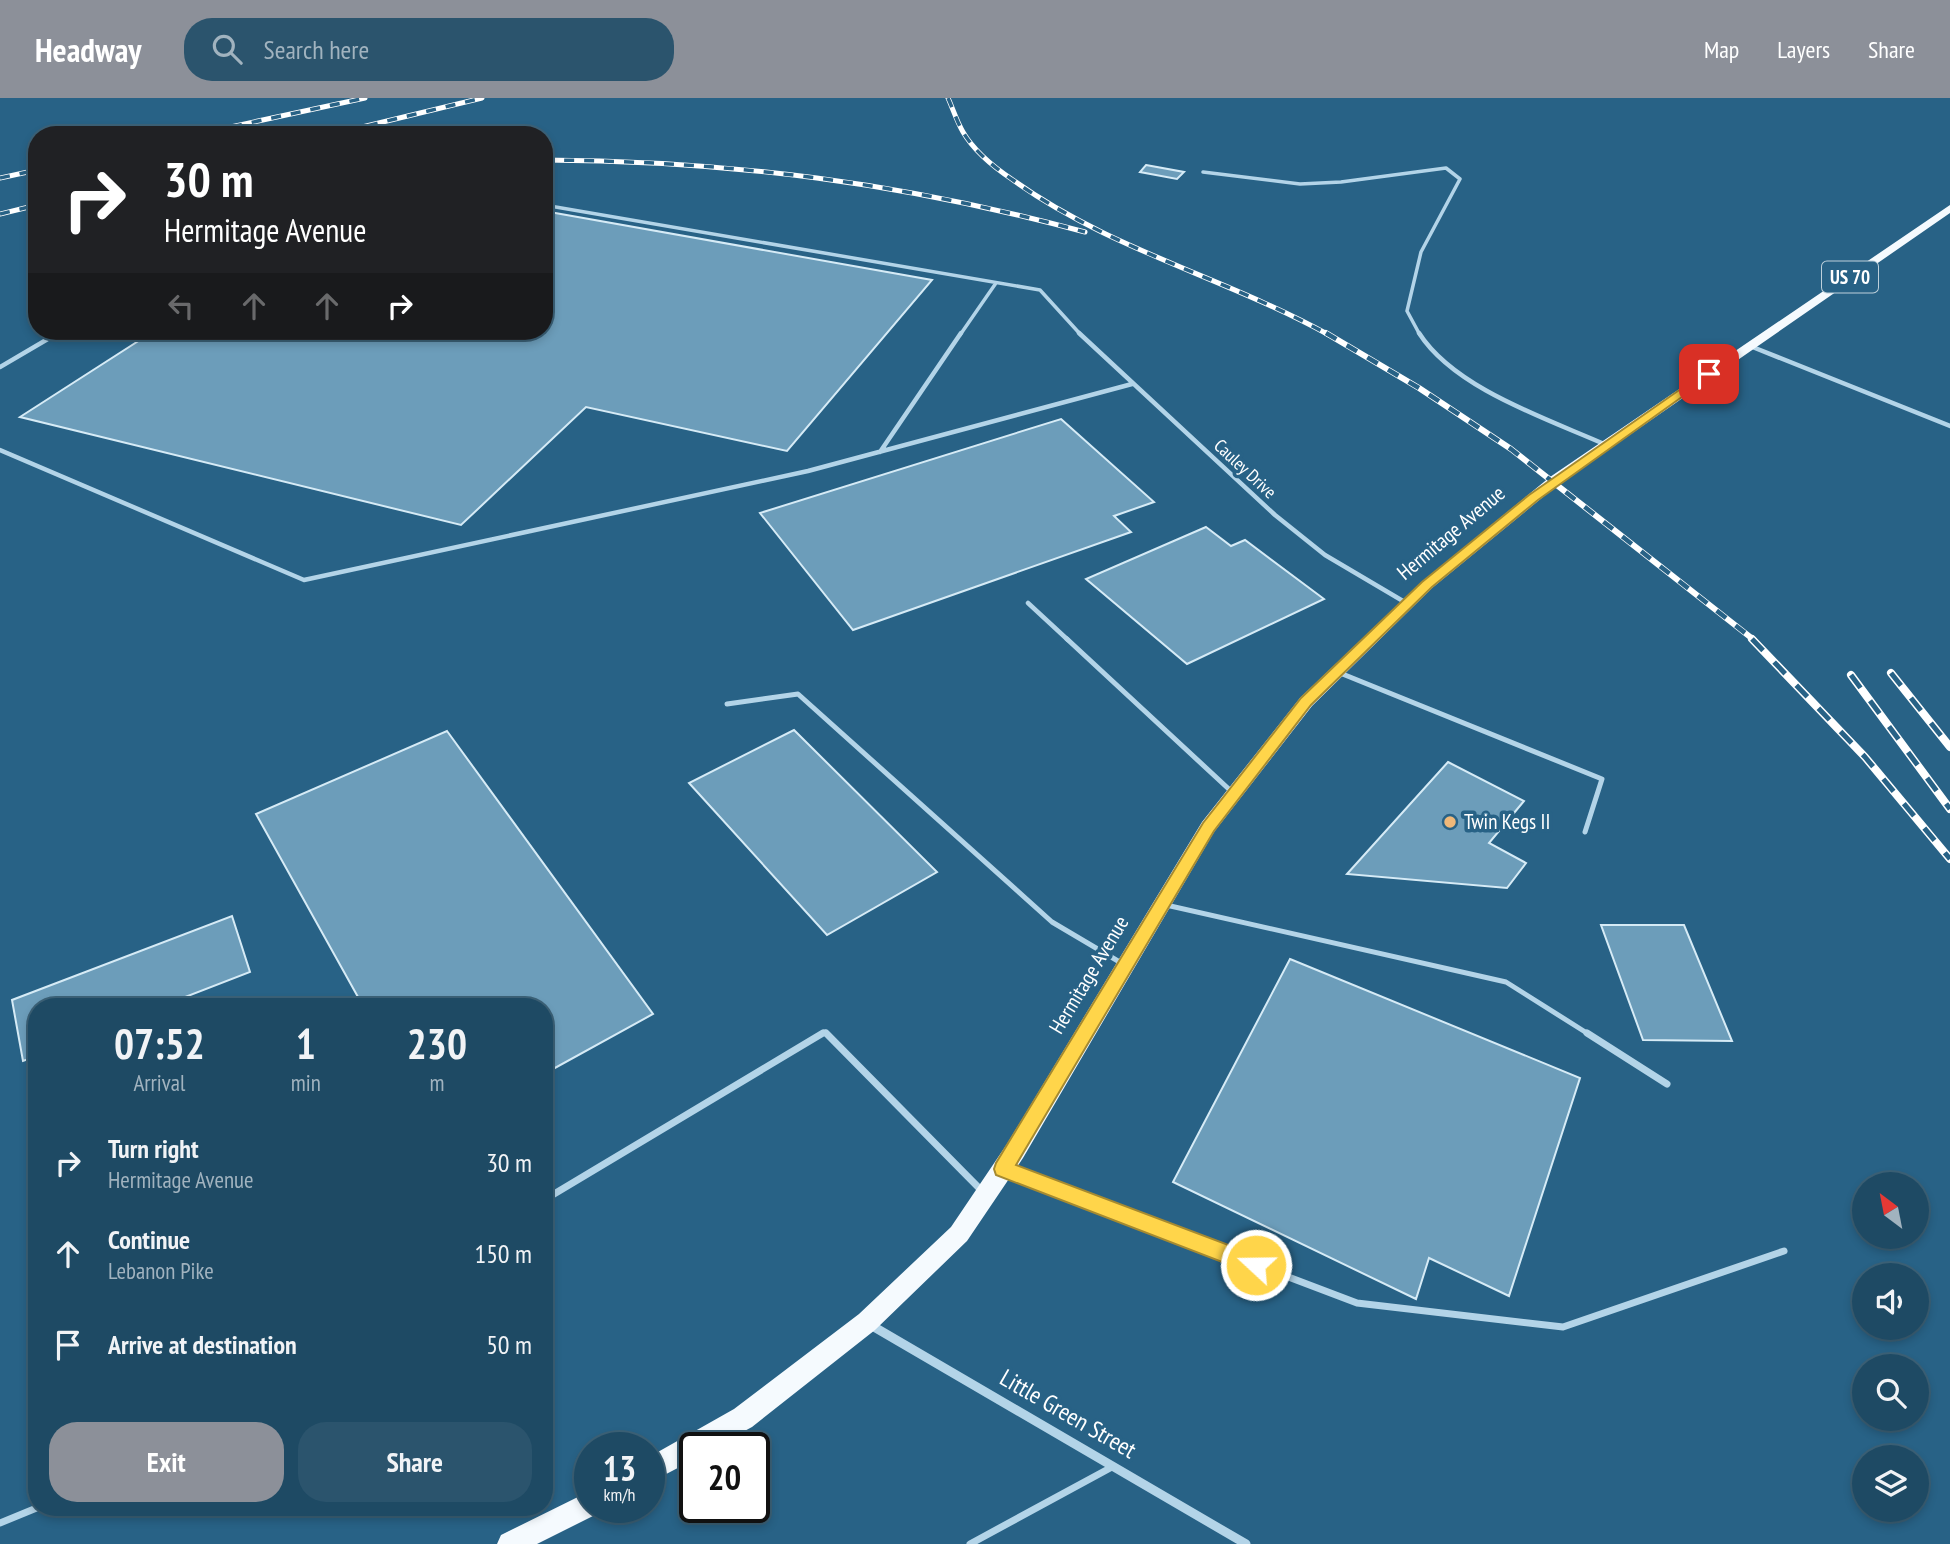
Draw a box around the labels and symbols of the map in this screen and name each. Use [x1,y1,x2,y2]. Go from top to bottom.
road number: US 70 [1822,262,1878,293]
pin [1679,344,1739,404]
street label: Cauley Drive [1209,434,1281,503]
street label: Hermitage Avenue [1391,480,1510,586]
place label: Twin Kegs II [1464,808,1550,835]
marker: Twin Kegs II [1442,814,1458,830]
street label: Hermitage Avenue [1043,911,1134,1039]
north arrow [1852,1172,1928,1250]
position arrow [1219,1228,1293,1302]
street label: Little Green Street [995,1362,1142,1465]
speed limit sign: 20 [679,1432,770,1523]

